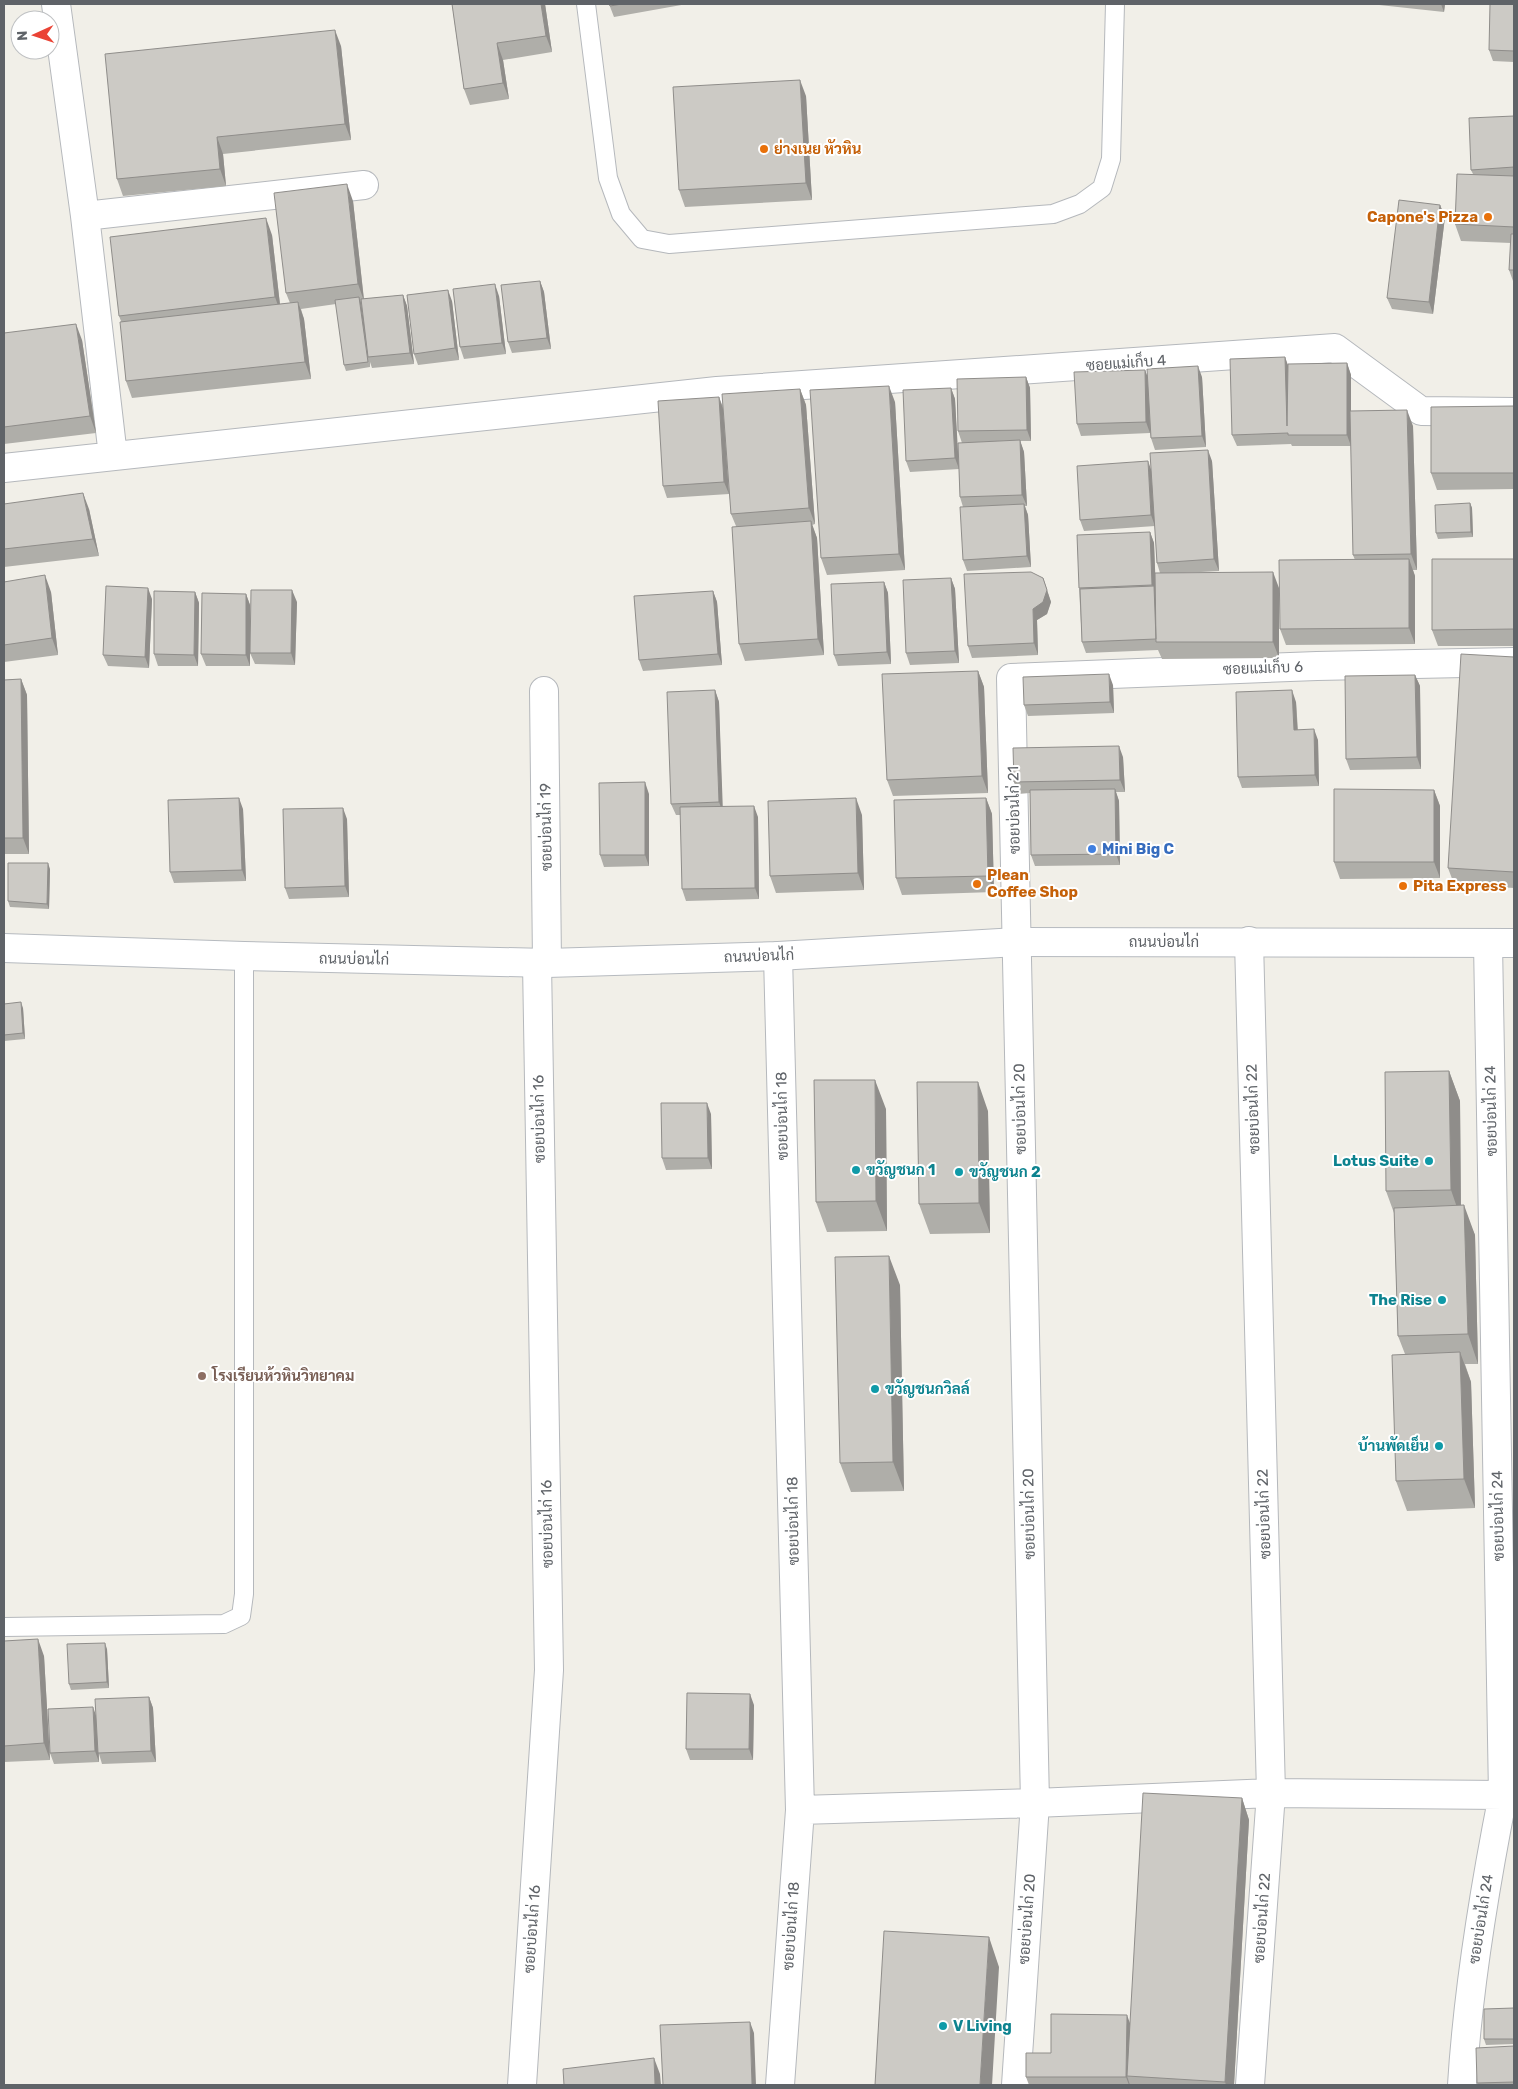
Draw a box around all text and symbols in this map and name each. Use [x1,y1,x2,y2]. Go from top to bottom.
north arrow [10,10,60,60]
text: N [14,30,31,41]
place label: ย่างเนย หัวหิน [774,139,862,158]
marker: ย่างเนย หัวหิน [758,143,770,155]
place label: Capone's Pizza [1367,208,1478,226]
marker: Capone's Pizza [1482,211,1494,223]
street label: ซอยแม่เก็บ 4 [1085,349,1167,375]
street label: ซอยแม่เก็บ 6 [1223,656,1303,678]
street label: ซอยบ่อนไก่ 21 [1003,766,1024,854]
street label: ซอยบ่อนไก่ 19 [535,783,556,871]
place label: Mini Big C [1102,840,1174,858]
marker: Mini Big C [1086,843,1098,855]
place label: Plean Coffee Shop [987,866,1078,901]
place label: Pita Express [1413,877,1507,895]
marker: Plean Coffee Shop [971,878,983,890]
marker: Pita Express [1397,880,1409,892]
street label: ถนนบ่อนไก่ [1129,932,1199,951]
street label: ถนนบ่อนไก่ [723,945,794,966]
street label: ถนนบ่อนไก่ [319,948,389,969]
street label: ซอยบ่อนไก่ 20 [1009,1063,1030,1155]
street label: ซอยบ่อนไก่ 22 [1241,1063,1264,1155]
street label: ซอยบ่อนไก่ 24 [1480,1065,1501,1157]
street label: ซอยบ่อนไก่ 18 [771,1071,792,1161]
street label: ซอยบ่อนไก่ 16 [528,1075,549,1163]
place label: Lotus Suite [1333,1152,1419,1170]
marker: Lotus Suite [1423,1155,1435,1167]
place label: ขวัญชนก 1 [866,1160,935,1179]
place label: ขวัญชนก 2 [969,1162,1041,1181]
marker: ขวัญชนก 1 [850,1164,862,1176]
marker: ขวัญชนก 2 [953,1166,965,1178]
place label: The Rise [1369,1291,1432,1309]
marker: The Rise [1436,1294,1448,1306]
place label: โรงเรียนห้วหินวิทยาคม [211,1365,354,1385]
marker: โรงเรียนห้วหินวิทยาคม [196,1370,208,1382]
place label: ขวัญชนกวิลล์ [885,1379,971,1398]
marker: ขวัญชนกวิลล์ [869,1383,881,1395]
place label: บ้านพัดเย็น [1358,1435,1429,1455]
marker: บ้านพัดเย็น [1433,1440,1445,1452]
street label: ซอยบ่อนไก่ 20 [1018,1468,1039,1560]
street label: ซอยบ่อนไก่ 22 [1252,1468,1275,1560]
street label: ซอยบ่อนไก่ 24 [1487,1470,1508,1562]
street label: ซอยบ่อนไก่ 18 [782,1476,803,1566]
street label: ซอยบ่อนไก่ 16 [536,1480,557,1568]
street label: ซอยบ่อนไก่ 22 [1249,1872,1274,1964]
street label: ซอยบ่อนไก่ 20 [1014,1873,1039,1965]
street label: ซอยบ่อนไก่ 24 [1464,1873,1497,1965]
street label: ซอยบ่อนไก่ 18 [778,1881,803,1971]
street label: ซอยบ่อนไก่ 16 [519,1884,544,1974]
place label: V Living [953,2017,1012,2035]
marker: V Living [937,2020,949,2032]

